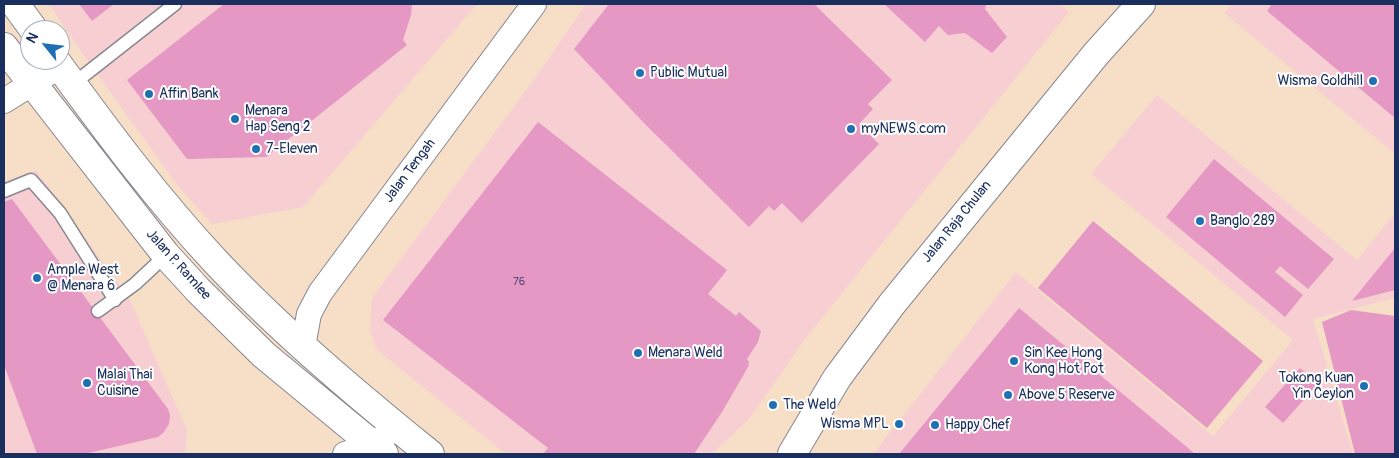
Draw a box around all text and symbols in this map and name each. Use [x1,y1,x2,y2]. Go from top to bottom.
north arrow [20,20,70,70]
text: N [23,30,42,46]
place label: Public Mutual [650,65,727,81]
marker: Public Mutual [634,67,646,79]
place label: Wisma Goldhill [1277,73,1363,89]
marker: Wisma Goldhill [1367,75,1379,87]
place label: Affin Bank [159,86,218,102]
marker: Affin Bank [143,88,155,100]
place label: Menara Hap Seng 2 [245,103,311,136]
marker: Menara Hap Seng 2 [229,113,241,125]
place label: myNEWS.com [861,121,946,137]
marker: myNEWS.com [845,123,857,135]
street label: Jalan Tengah [381,136,439,206]
place label: 7-Eleven [266,141,318,157]
marker: 7-Eleven [250,143,262,155]
street label: Jalan Raja Chulan [919,178,995,266]
place label: Banglo 289 [1210,213,1275,229]
marker: Banglo 289 [1194,215,1206,227]
street label: Jalan P. Ramlee [142,226,214,304]
place label: Ample West @ Menara 6 [47,262,119,294]
marker: Ample West @ Menara 6 [31,272,43,284]
house number: 76 [513,275,525,289]
place label: Menara Weld [648,345,723,361]
place label: Sin Kee Hong Kong Hot Pot [1024,345,1104,378]
marker: Menara Weld [632,347,644,359]
marker: Sin Kee Hong Kong Hot Pot [1008,355,1020,367]
place label: Malai Thai Cuisine [97,367,152,400]
place label: Tokong Kuan Yin Ceylon [1279,370,1354,402]
marker: Malai Thai Cuisine [81,377,93,389]
marker: Tokong Kuan Yin Ceylon [1358,380,1370,392]
place label: Above 5 Reserve [1018,387,1115,403]
marker: Above 5 Reserve [1002,389,1014,401]
place label: The Weld [783,397,836,413]
marker: The Weld [767,399,779,411]
place label: Wisma MPL [821,416,889,432]
place label: Happy Chef [945,417,1010,433]
marker: Wisma MPL [893,418,905,430]
marker: Happy Chef [929,419,941,431]

